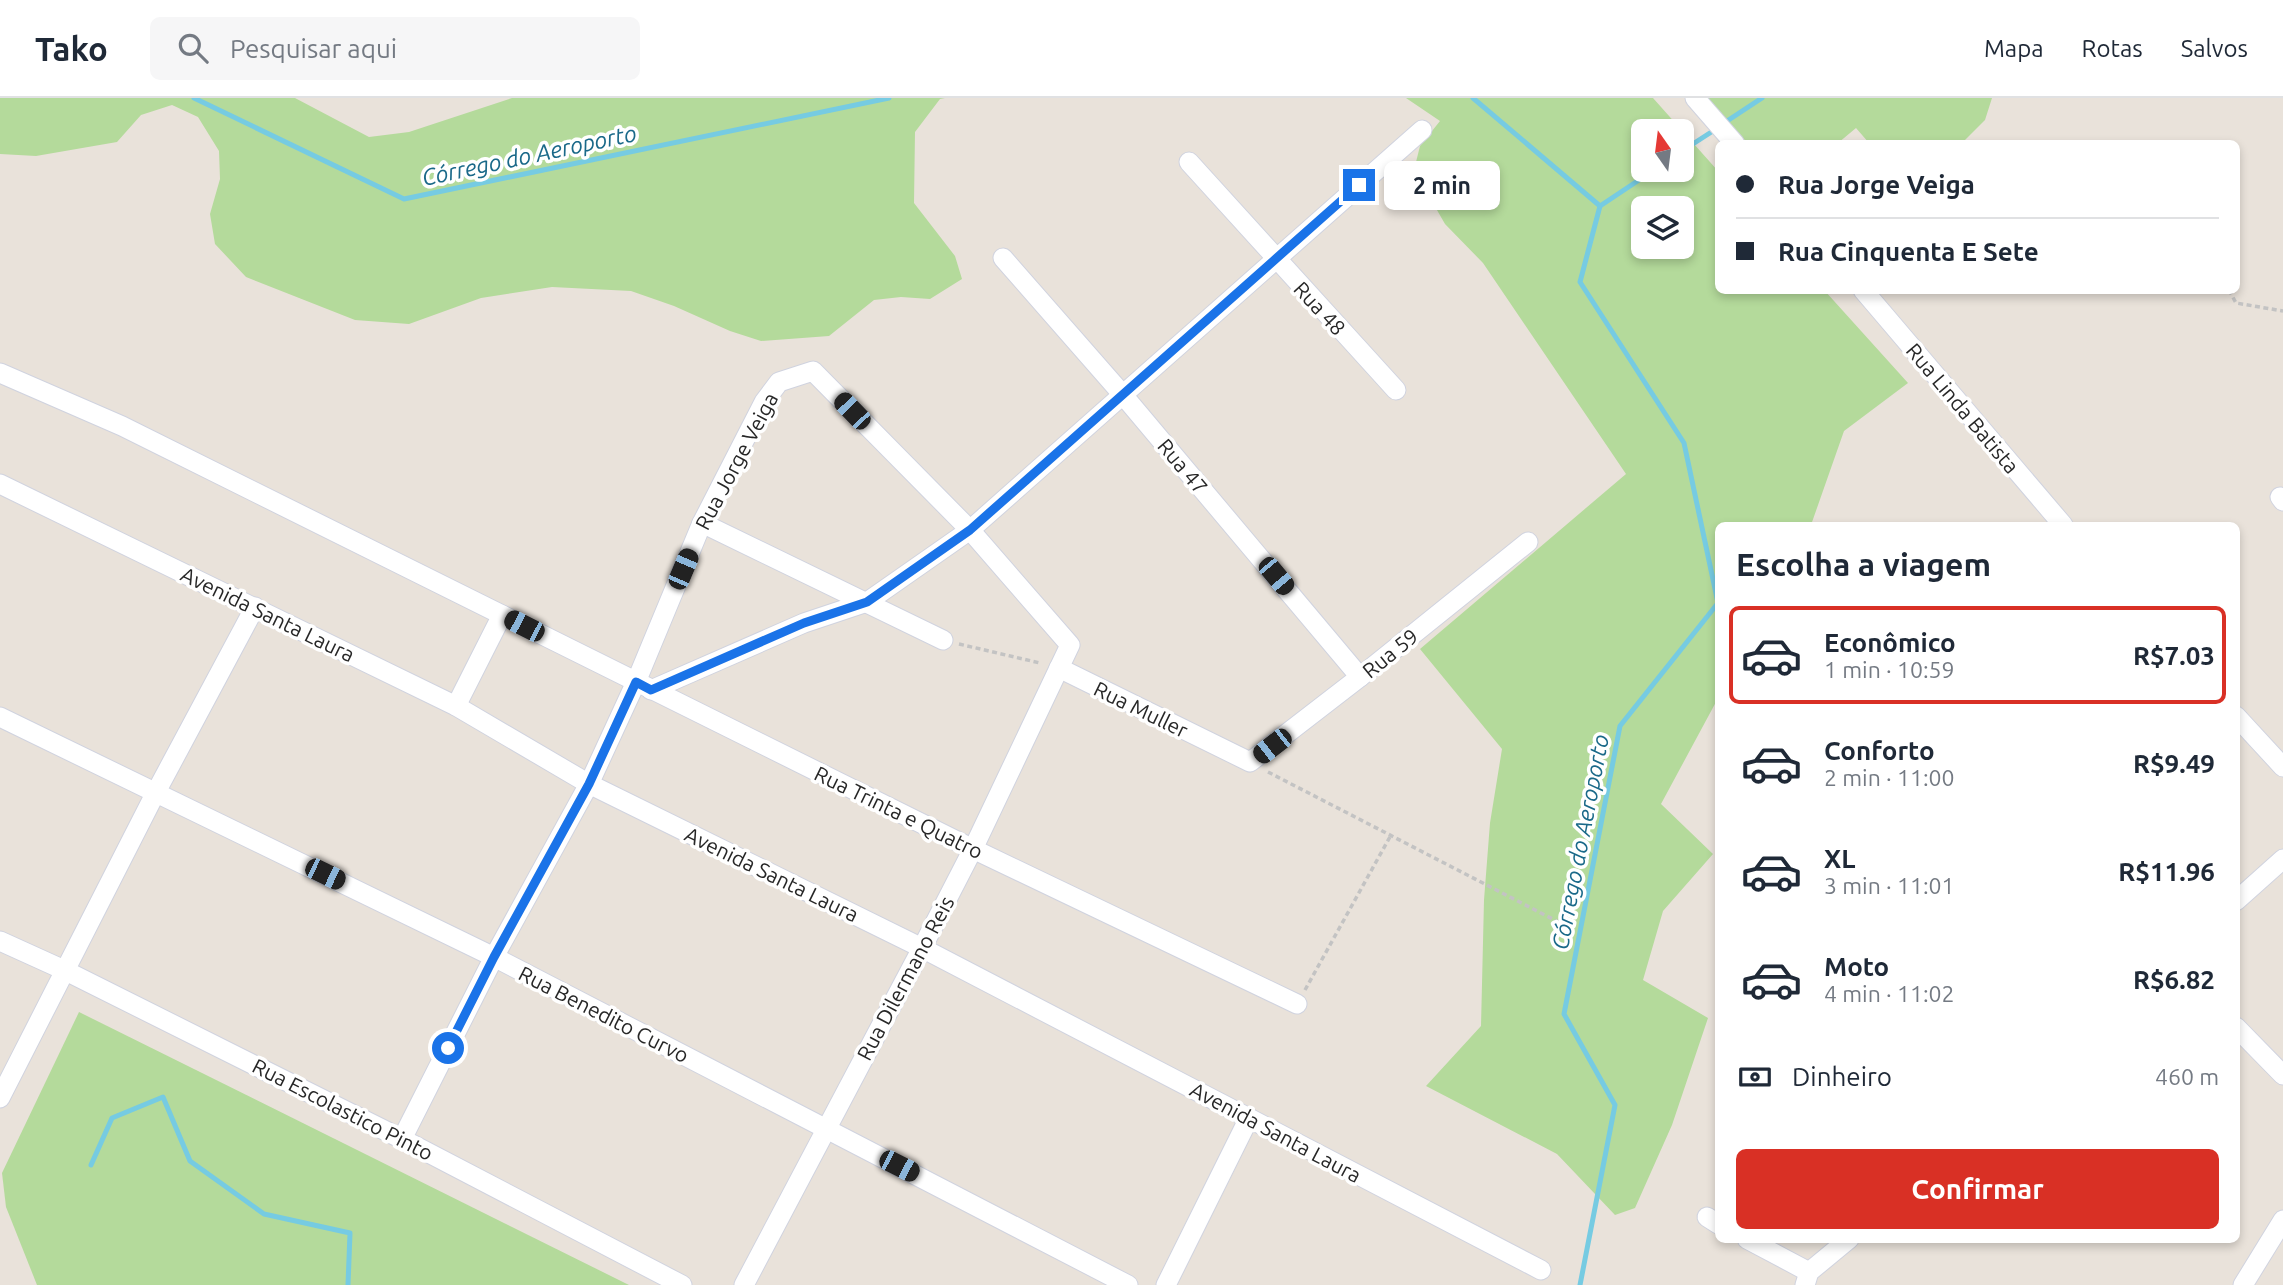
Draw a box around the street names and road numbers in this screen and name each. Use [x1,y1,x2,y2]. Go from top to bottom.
street label: Rua 48 [1289,276,1351,340]
street label: Rua Linda Batista [1902,338,2024,478]
street label: Rua Jorge Veiga [690,388,782,534]
street label: Rua 47 [1153,434,1213,498]
street label: Avenida Santa Laura [177,562,359,666]
street label: Rua 59 [1357,623,1423,683]
street label: Rua Muller [1090,676,1192,742]
street label: Rua Trinta e Quatro [811,761,987,863]
street label: Avenida Santa Laura [681,822,863,926]
street label: Rua Dilermano Reis [852,892,958,1064]
street label: Rua Benedito Curvo [515,961,693,1067]
street label: Rua Escolastico Pinto [249,1053,437,1165]
street label: Avenida Santa Laura [1186,1077,1366,1187]

